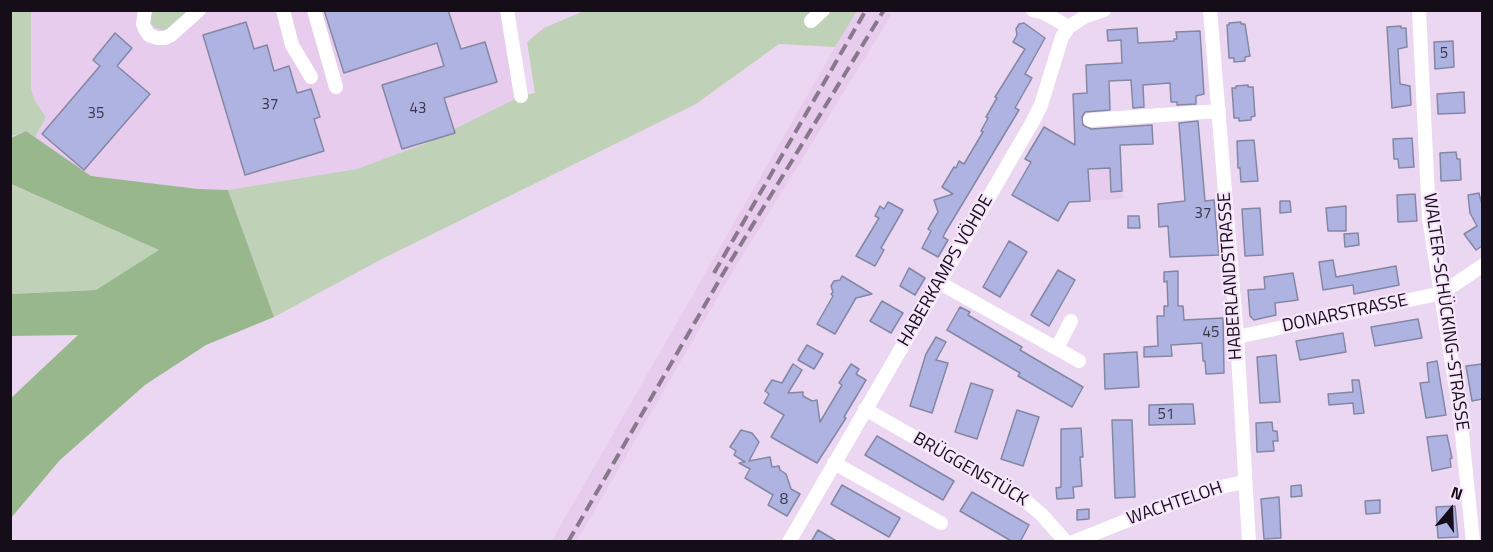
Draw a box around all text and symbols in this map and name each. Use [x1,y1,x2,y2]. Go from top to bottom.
house number: 5 [1440,45,1448,63]
house number: 37 [262,96,278,114]
house number: 43 [410,100,426,118]
house number: 35 [88,105,104,123]
street label: HABERKAMPS VÖHDE [894,191,998,351]
street label: HABERLANDSTRASSE [1214,191,1248,361]
street label: WALTER-SCHÜCKING-STRASSE [1418,192,1472,432]
house number: 37 [1195,205,1211,223]
street label: DONARSTRASSE [1280,290,1410,338]
house number: 45 [1203,324,1219,342]
house number: 51 [1158,406,1174,424]
street label: BRÜGGENSTÜCK [909,428,1031,512]
street label: WACHTELOH [1124,478,1226,530]
north arrow [1421,480,1481,540]
text: N [1448,480,1466,506]
house number: 8 [780,491,788,509]

